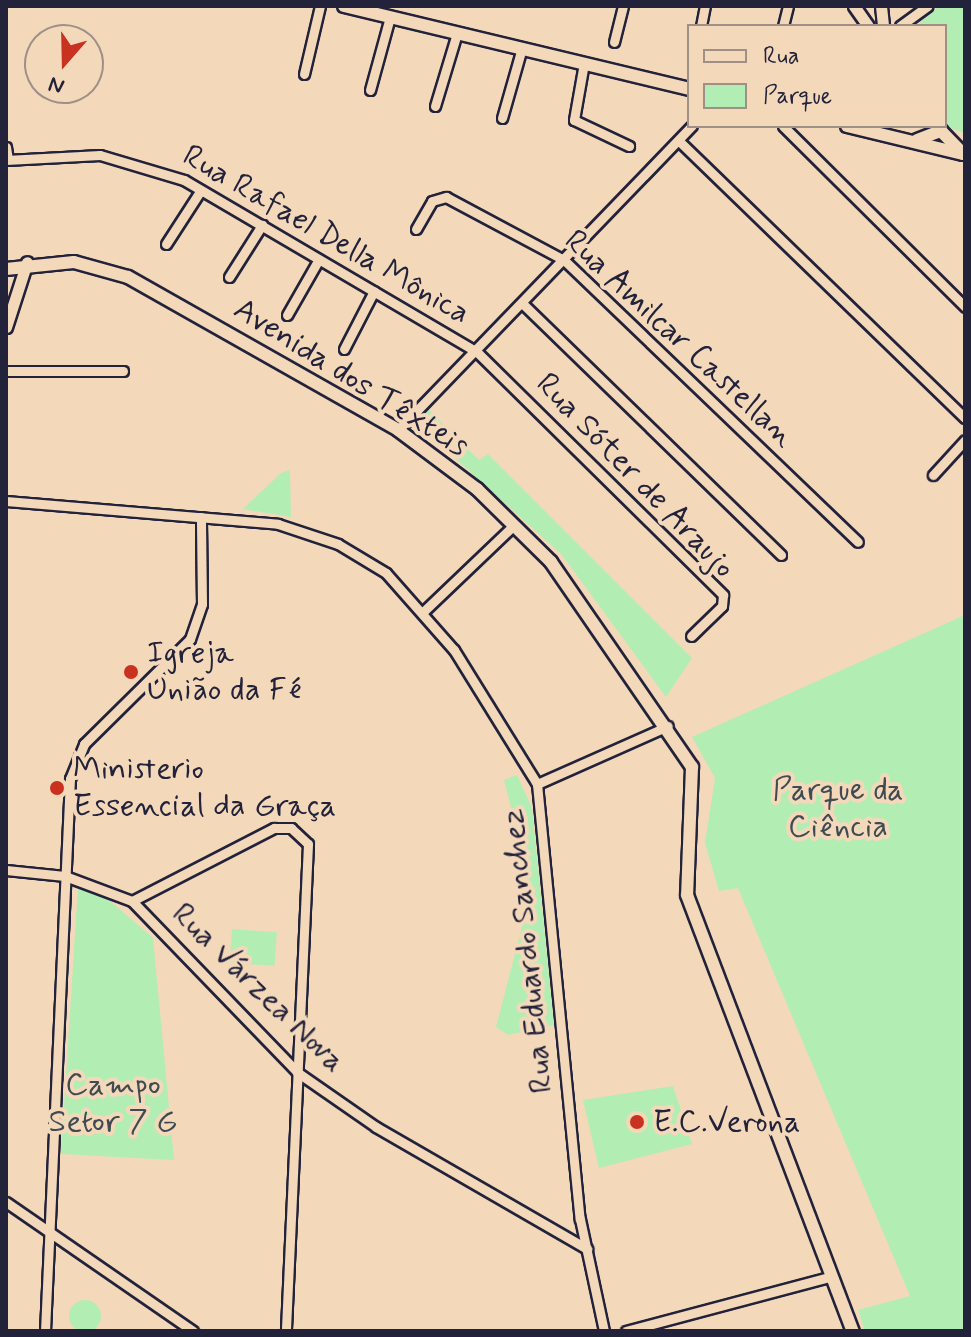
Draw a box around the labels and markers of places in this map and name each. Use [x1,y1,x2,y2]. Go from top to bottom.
place label: Igreja União da Fé [147,635,300,710]
marker: Igreja União da Fé [122,663,140,681]
place label: Ministerio Essencial da Graça [73,751,332,826]
marker: Ministerio Essencial da Graça [48,779,66,797]
place label: E.C.Verona [653,1103,800,1141]
marker: E.C.Verona [628,1113,646,1131]

